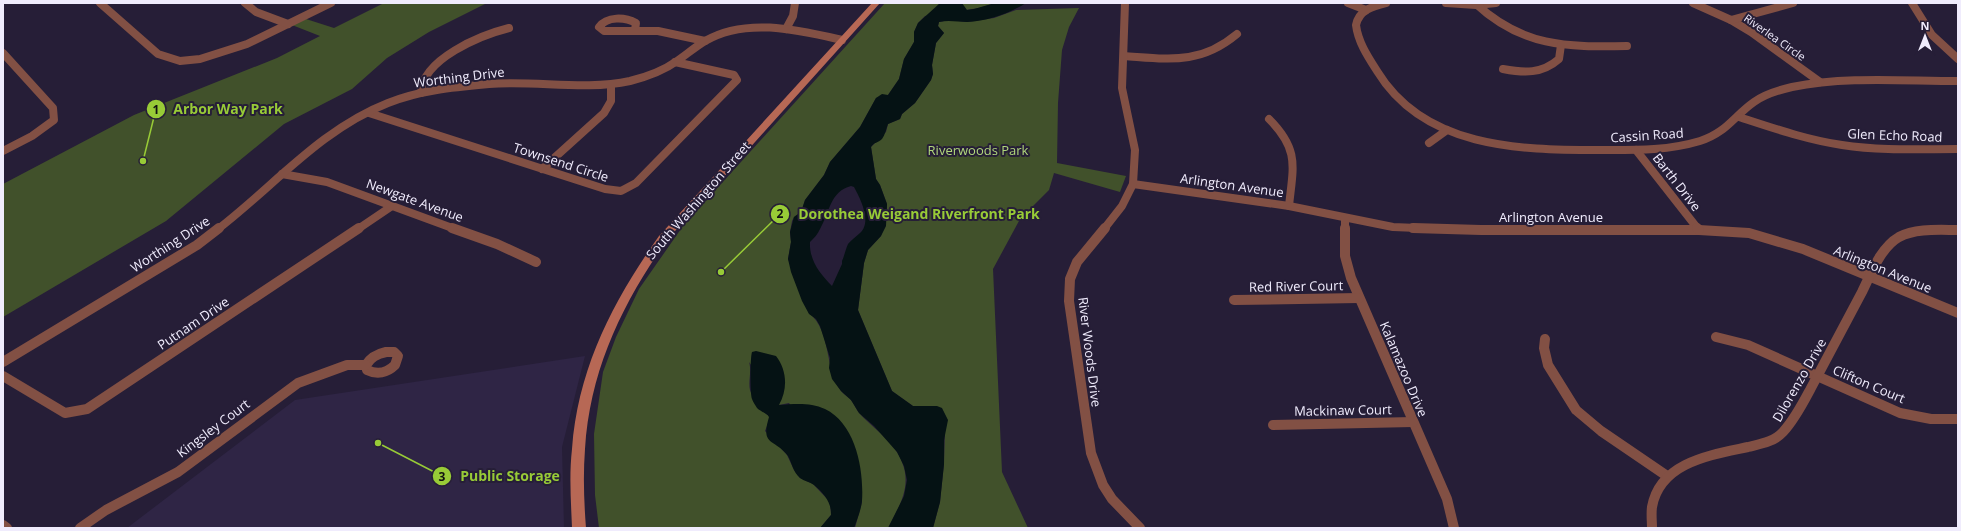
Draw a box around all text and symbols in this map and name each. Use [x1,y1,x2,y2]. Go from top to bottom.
street label: Riverlea Circle [1741,10,1809,64]
north arrow [1905,16,1945,56]
text: N [1921,18,1929,33]
street label: Worthing Drive [413,63,505,91]
callout: Arbor Way Park [146,96,291,122]
text: Arbor Way Park [173,99,283,118]
text: 1 [153,101,159,118]
street label: Cassin Road [1610,123,1684,147]
street label: Glen Echo Road [1847,124,1943,146]
street label: South Washington Street [642,137,754,263]
street label: Townsend Circle [511,138,611,186]
park label: Riverwoods Park [928,141,1029,159]
street label: Barth Drive [1649,149,1705,215]
street label: Arlington Avenue [1179,169,1285,201]
street label: Newgate Avenue [364,174,466,226]
callout: Dorothea Weigand Riverfront Park [770,201,1048,227]
text: Dorothea Weigand Riverfront Park [798,204,1040,223]
text: 2 [777,205,784,222]
street label: Arlington Avenue [1499,208,1603,226]
street label: Worthing Drive [127,212,213,276]
street label: Arlington Avenue [1831,241,1935,297]
street label: Red River Court [1249,276,1344,296]
street label: Putnam Drive [154,292,232,354]
street label: River Woods Drive [1074,296,1106,408]
street label: Kalamazoo Drive [1376,319,1432,419]
street label: Dilorenzo Drive [1768,335,1830,425]
street label: Clifton Court [1830,361,1908,407]
street label: Kingsley Court [173,394,253,461]
street label: Mackinaw Court [1294,400,1392,420]
callout: Public Storage [432,463,567,489]
text: Public Storage [460,466,560,485]
text: 3 [439,468,446,485]

